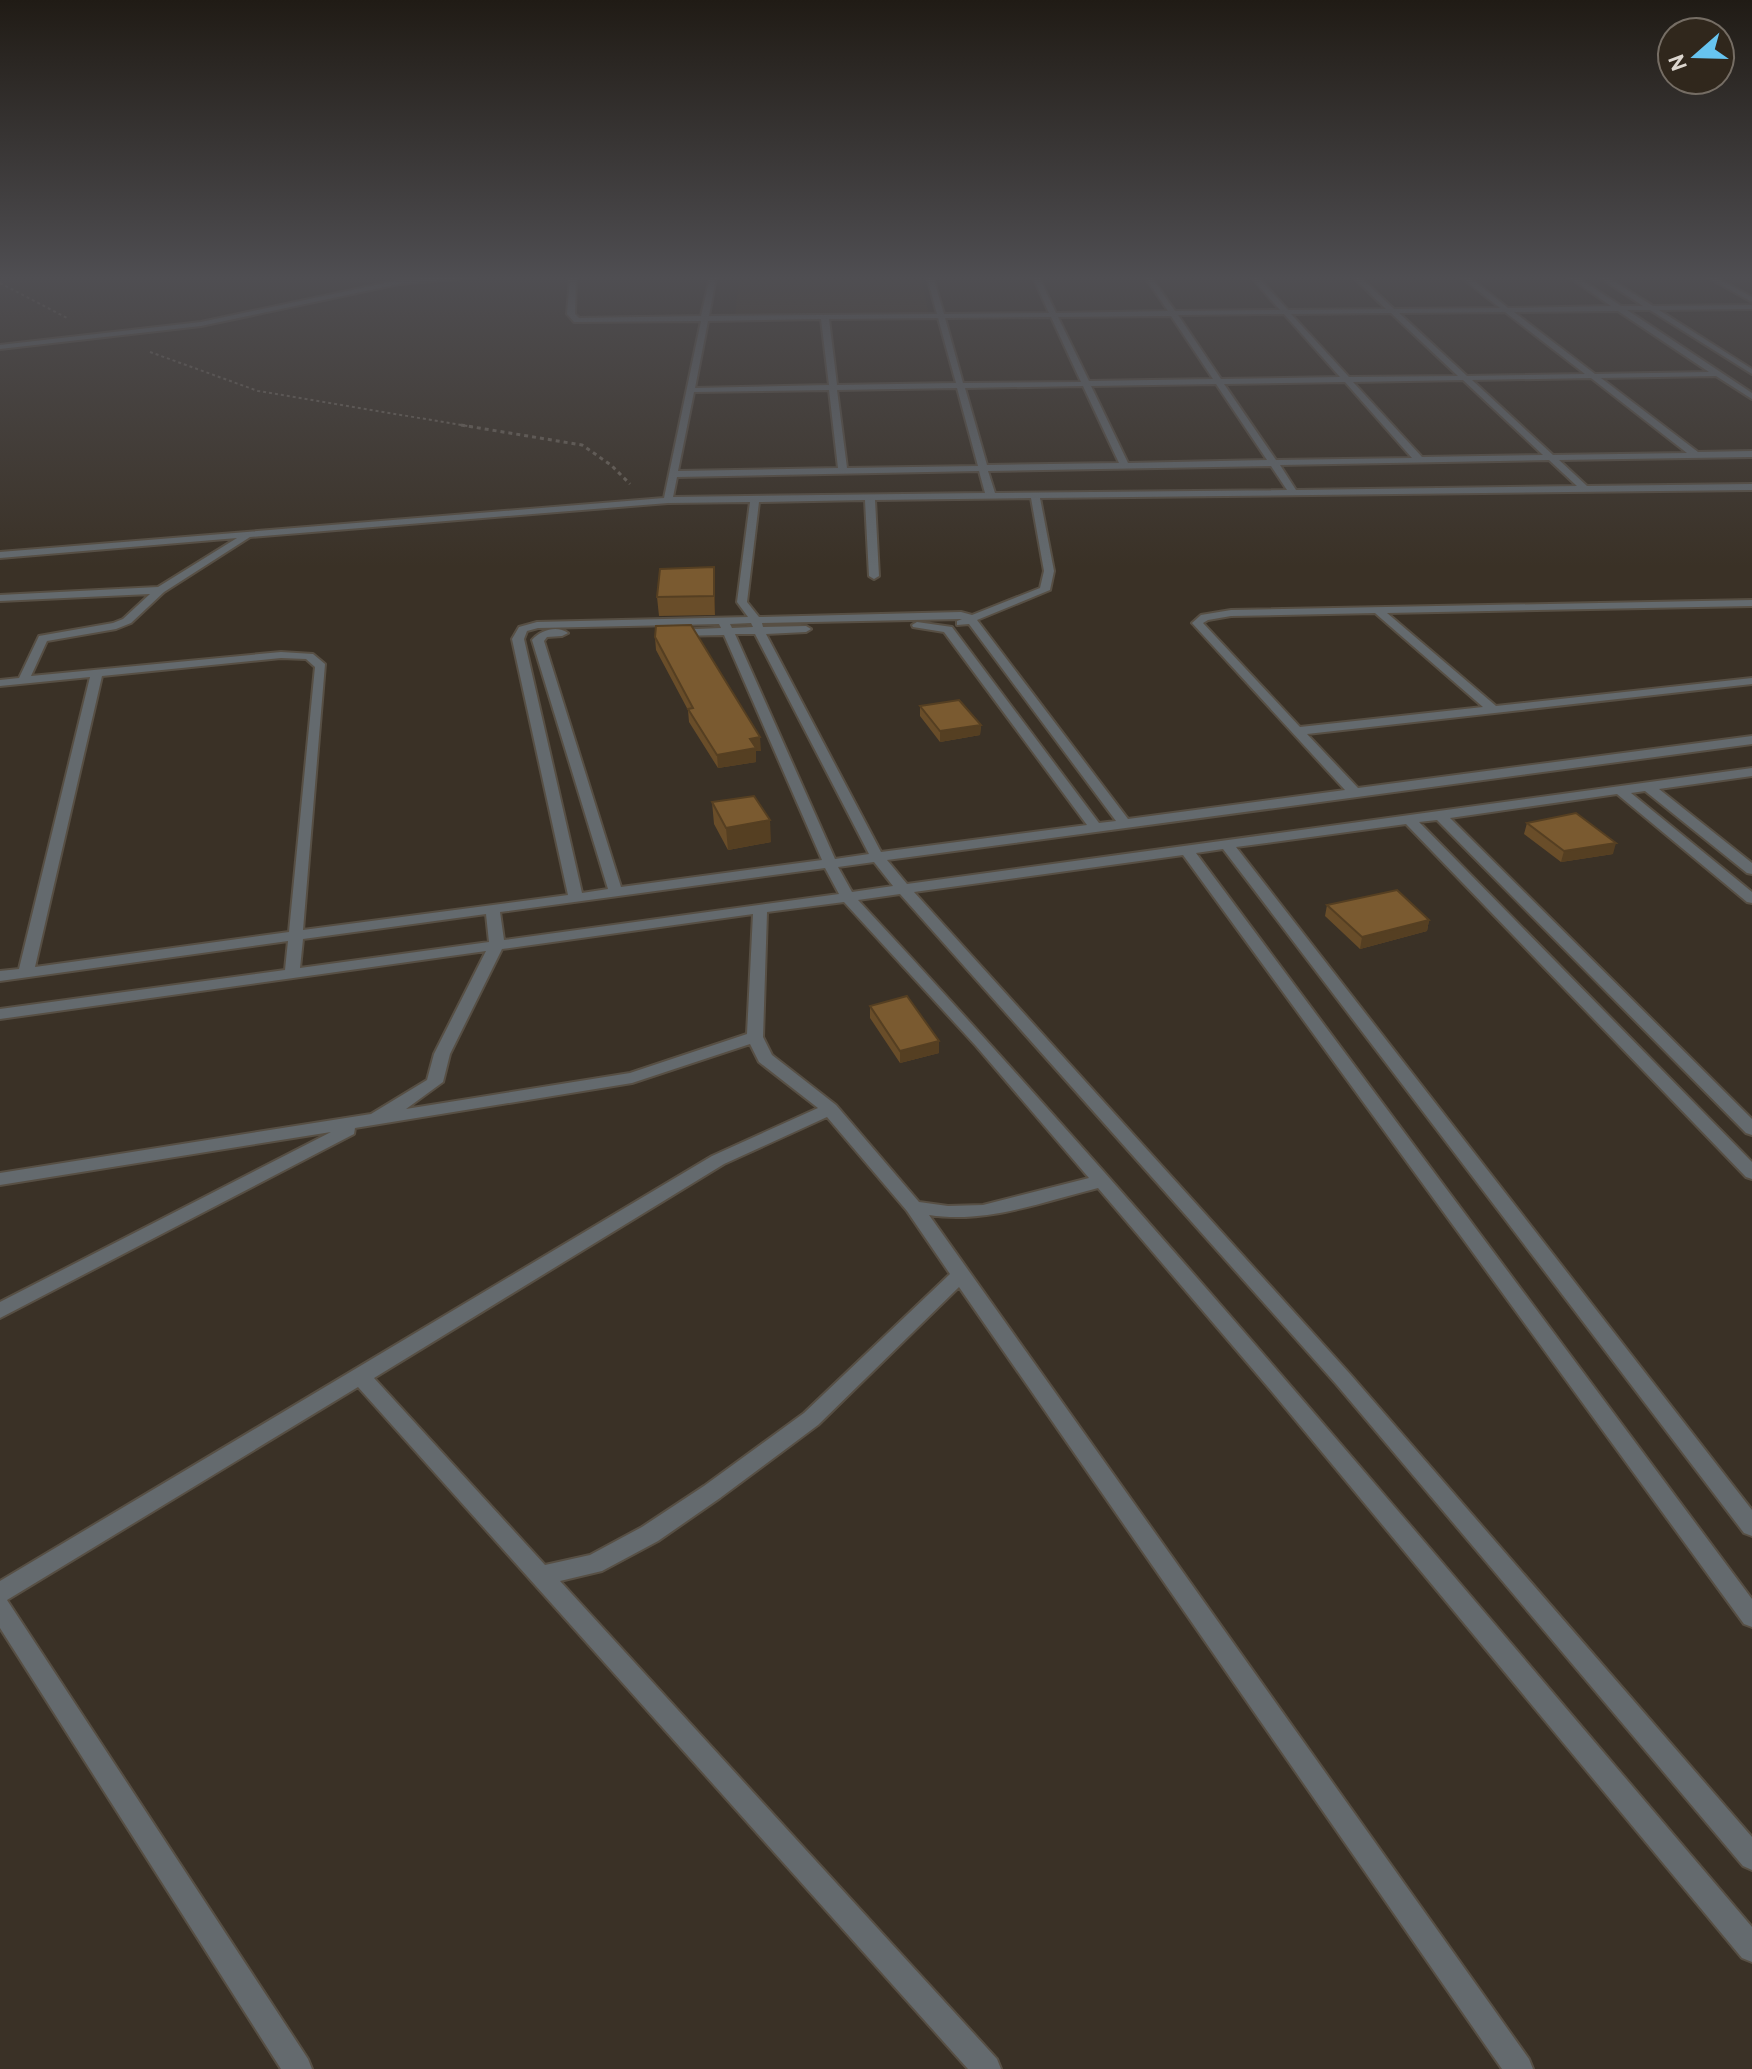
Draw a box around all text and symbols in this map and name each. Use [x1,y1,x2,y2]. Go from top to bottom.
north arrow [1656,16,1736,96]
text: N [1664,50,1695,74]

